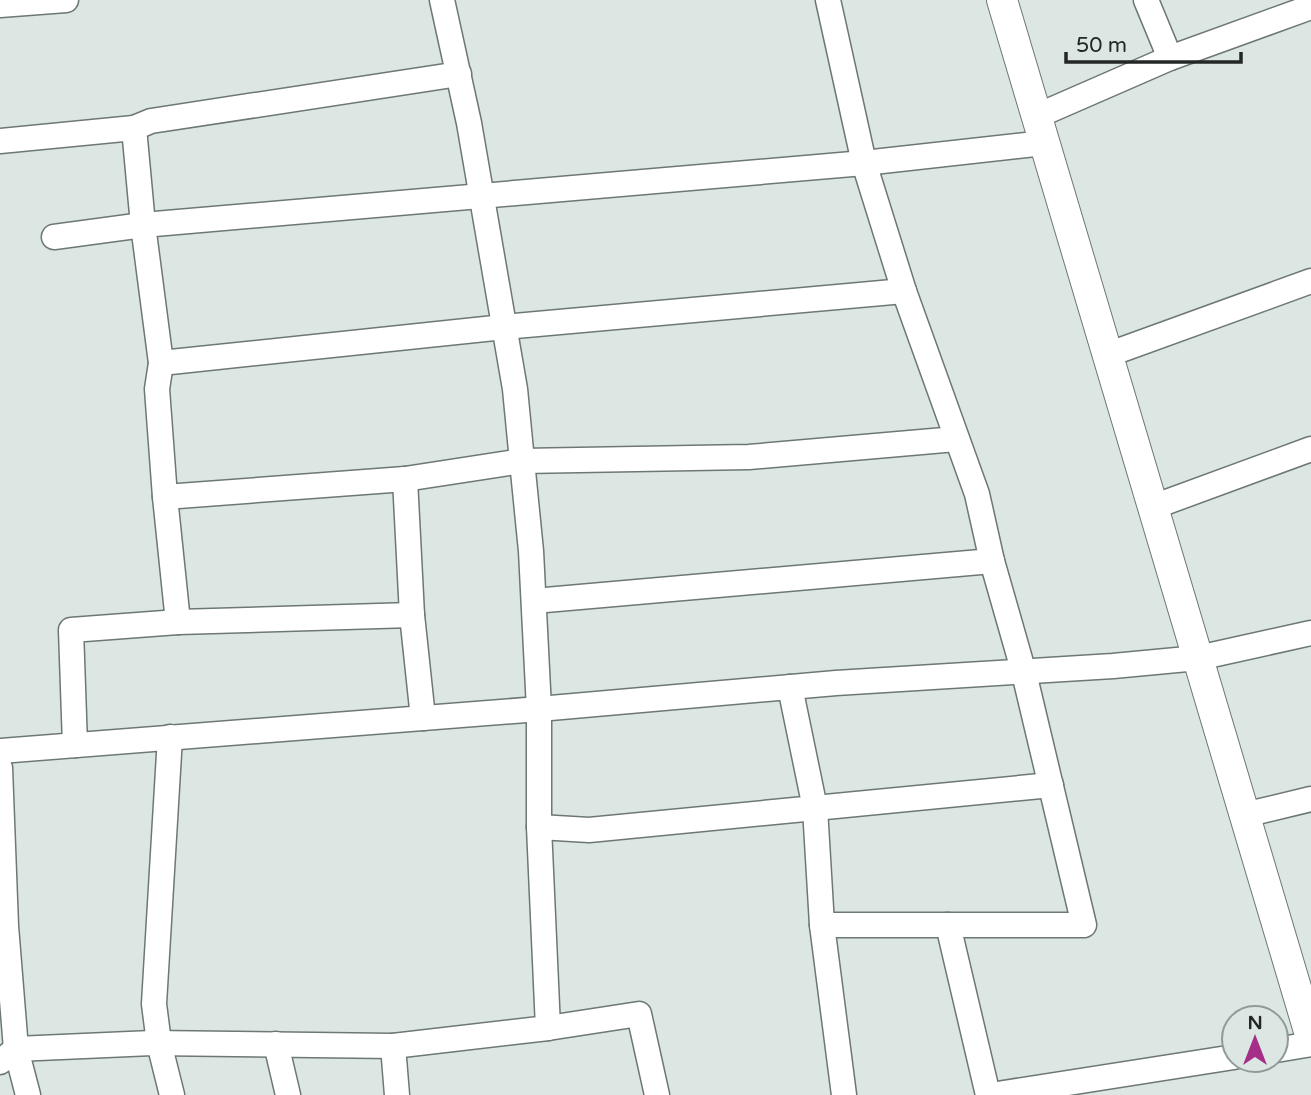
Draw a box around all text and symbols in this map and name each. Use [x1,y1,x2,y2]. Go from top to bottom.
scale bar [1066,21,1241,65]
text: 50 m [1076,33,1127,58]
north arrow [1220,1004,1290,1074]
text: N [1247,1012,1263,1034]

